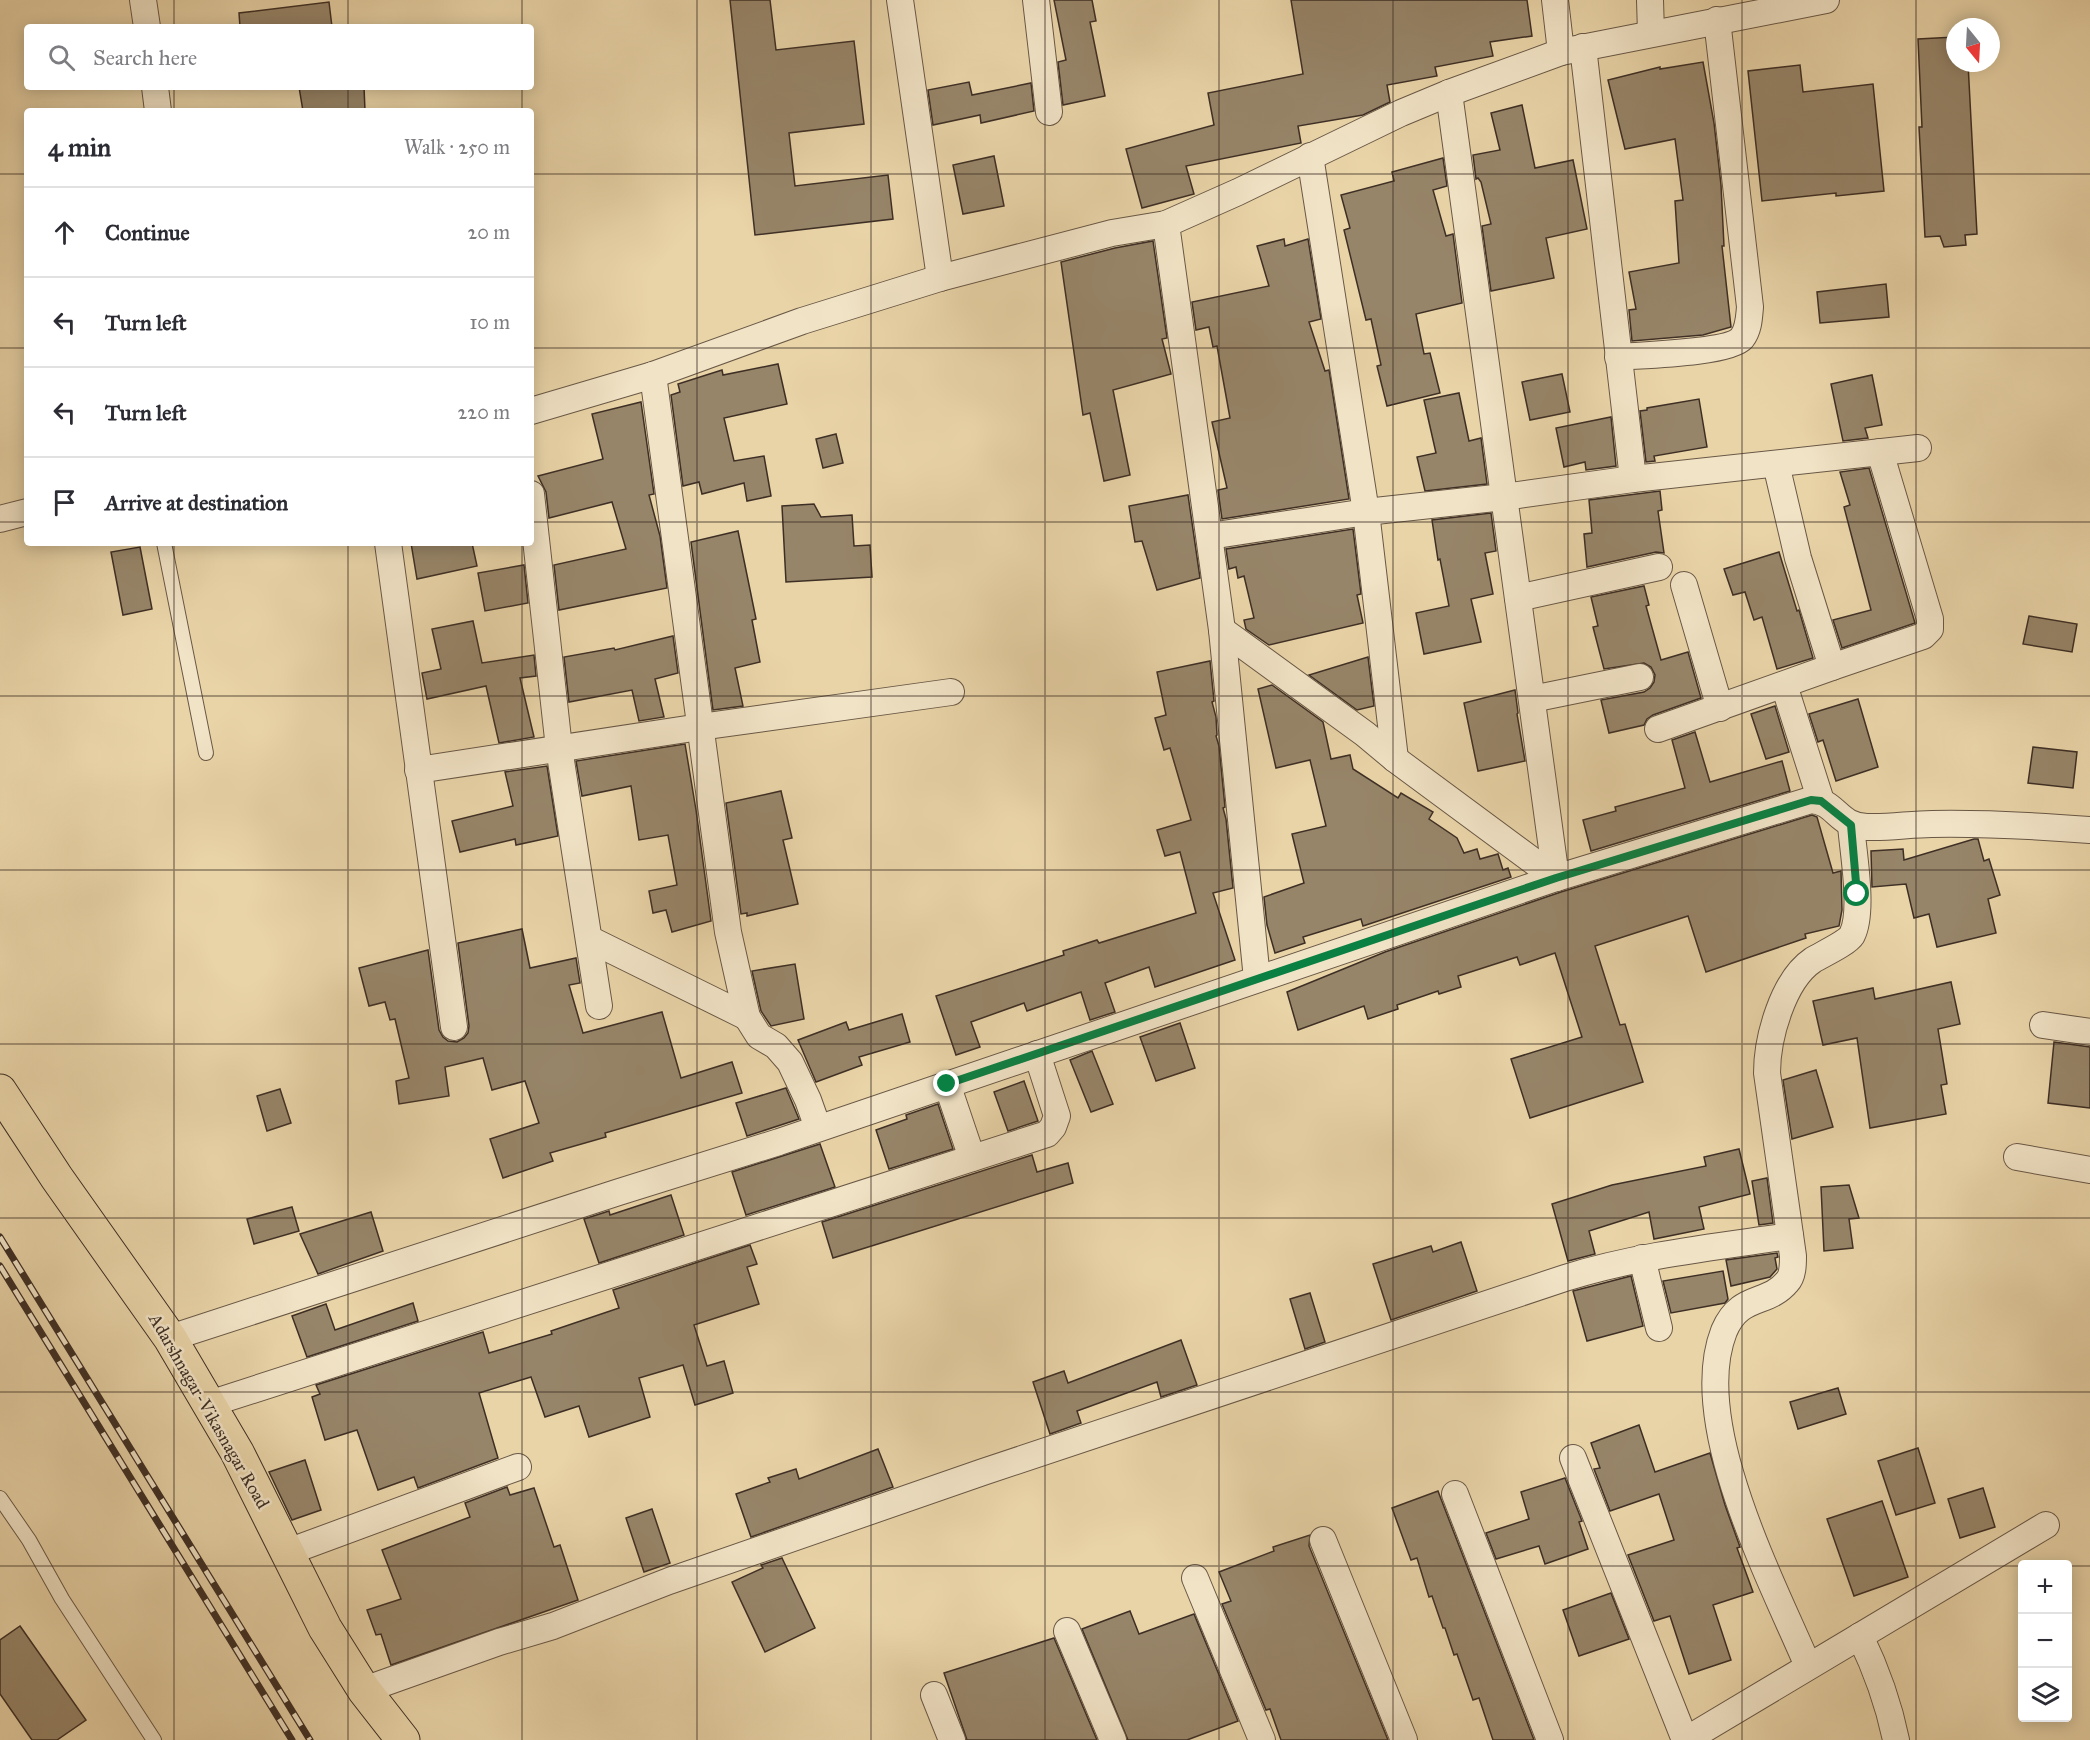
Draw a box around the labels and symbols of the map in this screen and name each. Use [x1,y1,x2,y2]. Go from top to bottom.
north arrow [1946,18,2000,72]
route start [1843,880,1869,906]
route end [933,1070,959,1096]
street label: Adarshnagar-Vikasnagar Road [143,1309,274,1513]

